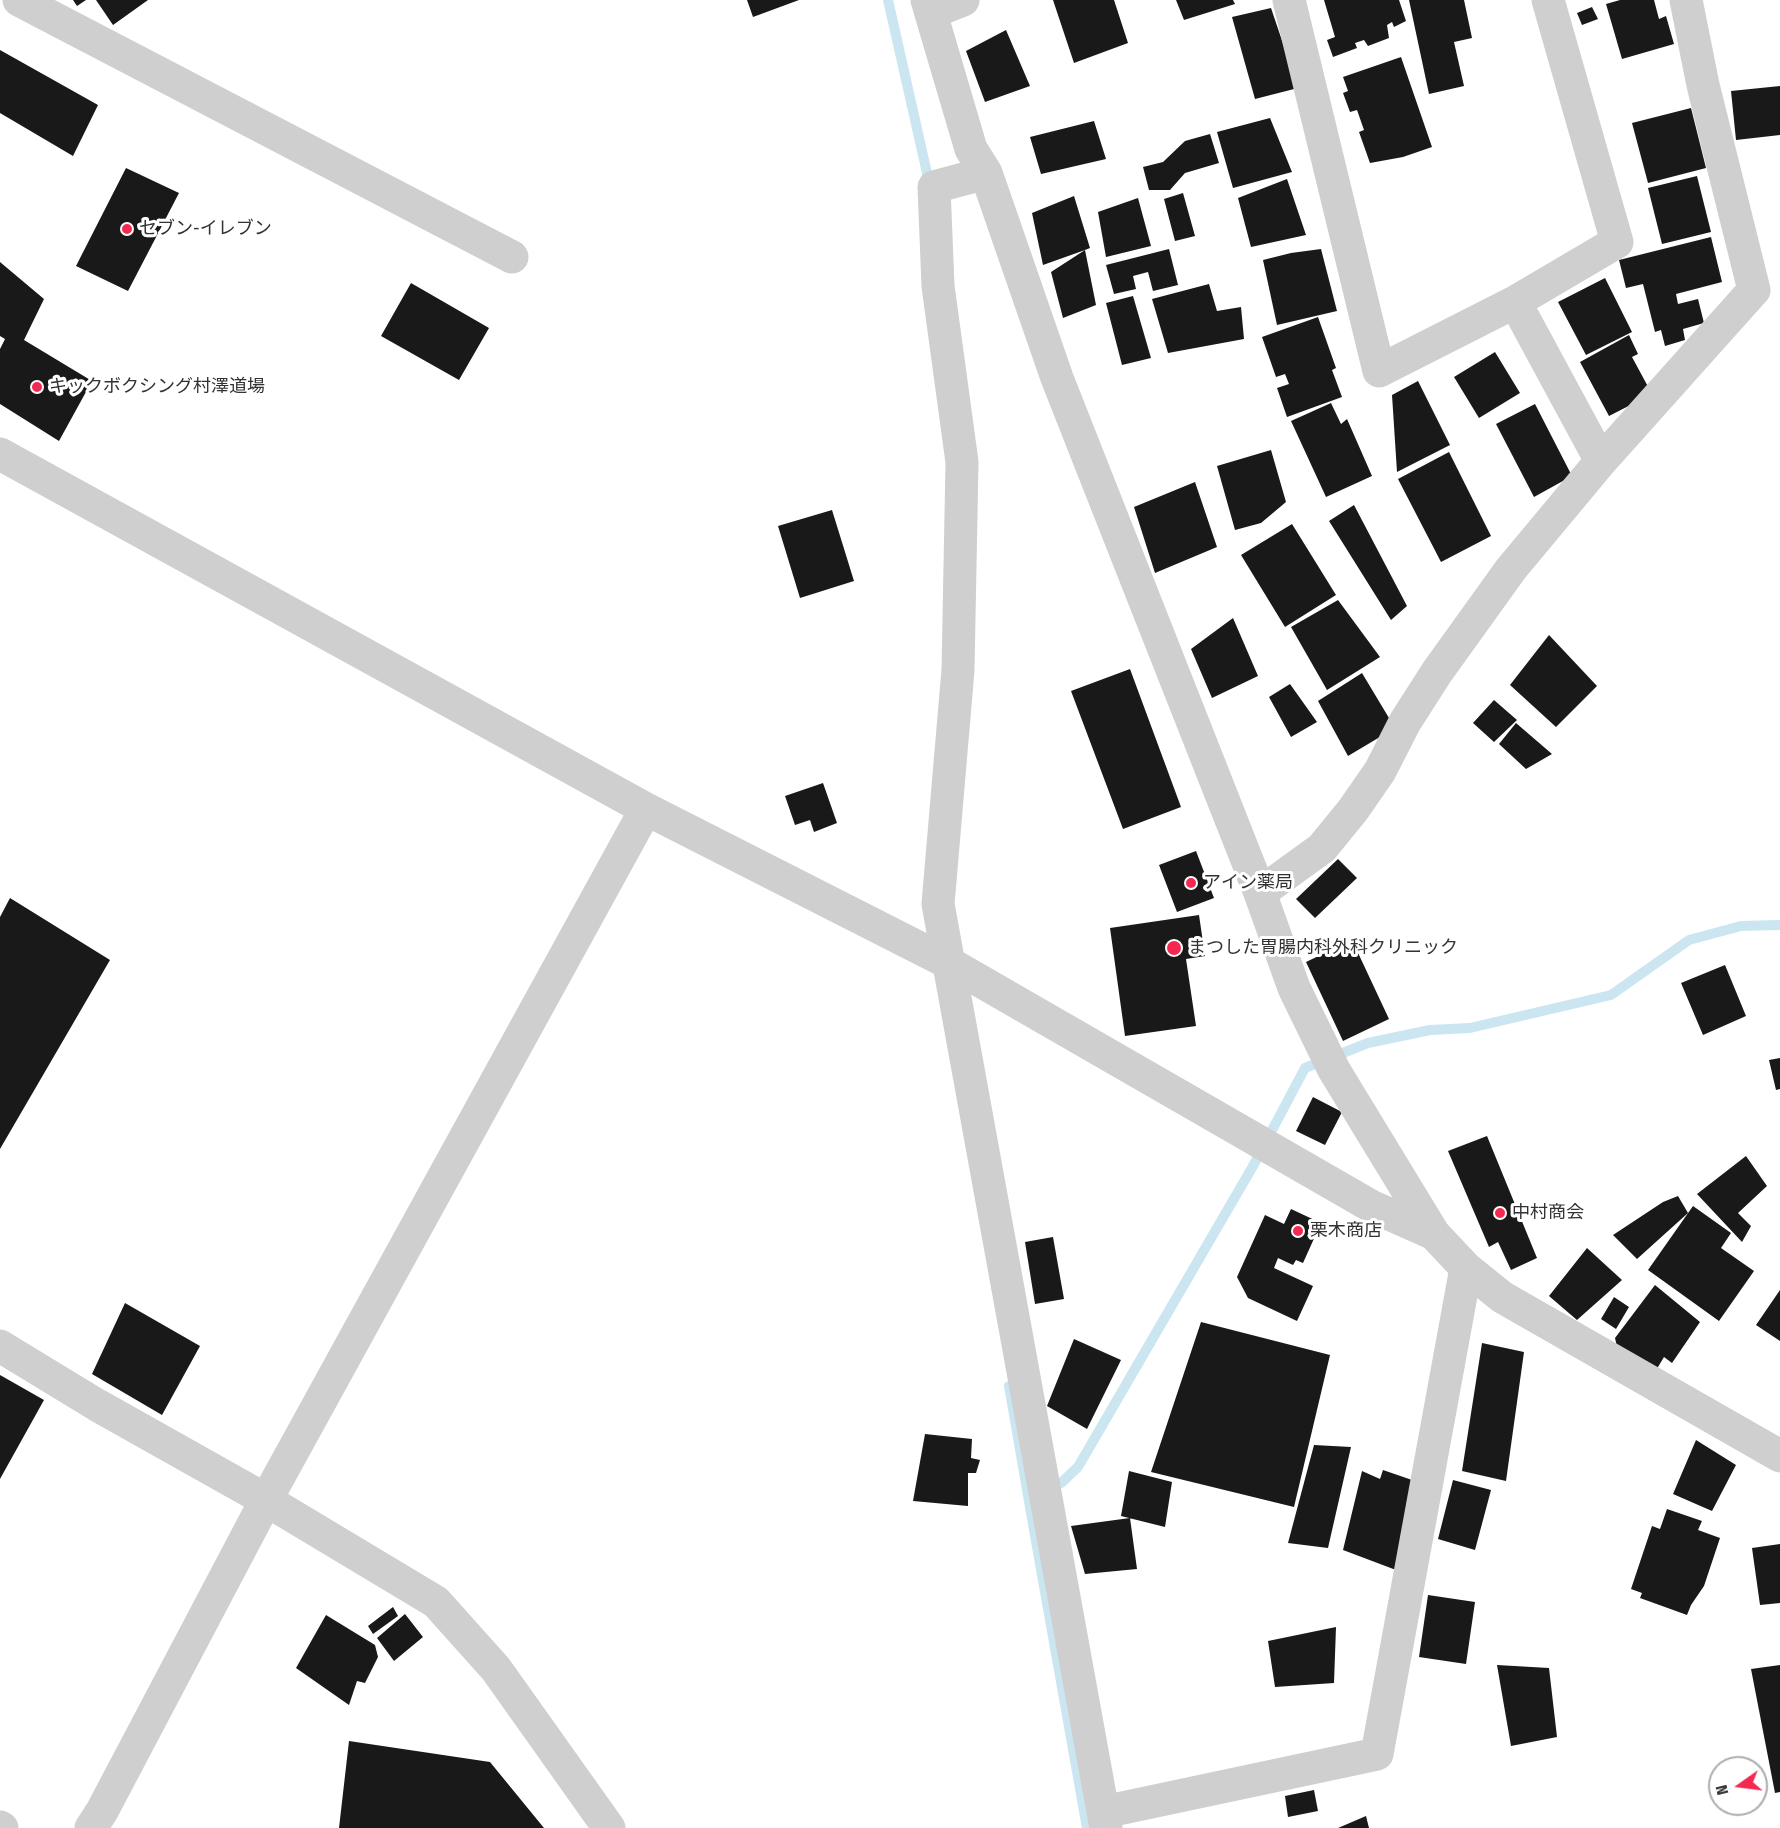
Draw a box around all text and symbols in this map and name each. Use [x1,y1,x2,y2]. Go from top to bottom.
place label: セブン-イレブン [139,218,272,240]
marker: セブン-イレブン [120,222,134,236]
place label: キックボクシング村澤道場 [49,376,265,398]
marker: キックボクシング村澤道場 [30,380,44,394]
place label: アイン薬局 [1203,872,1293,894]
marker: アイン薬局 [1184,876,1198,890]
place label: まつした胃腸内科外科クリニック [1188,937,1458,959]
marker: まつした胃腸内科外科クリニック [1165,939,1183,957]
place label: 中村商会 [1512,1202,1584,1224]
marker: 中村商会 [1493,1206,1507,1220]
place label: 栗木商店 [1310,1220,1382,1242]
marker: 栗木商店 [1291,1224,1305,1238]
north arrow [1708,1756,1768,1816]
text: N [1712,1783,1732,1797]

